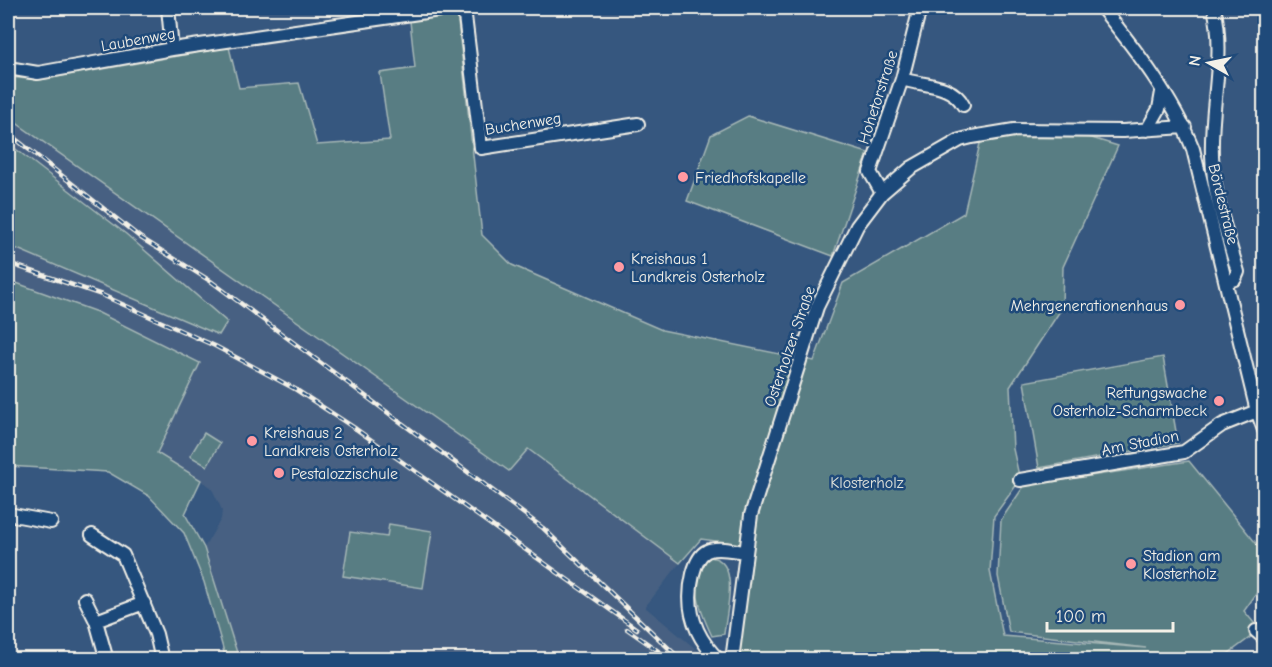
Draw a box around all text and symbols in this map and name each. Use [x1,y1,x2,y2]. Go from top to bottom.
street label: Laubenweg [99,25,177,55]
north arrow [1179,33,1239,93]
street label: Hohetorstraße [854,48,902,146]
text: N [1185,54,1205,67]
street label: Buchenweg [484,109,563,139]
street label: Bördestraße [1204,162,1242,247]
place label: Friedhofskapelle [695,169,806,187]
marker: Friedhofskapelle [676,170,690,184]
place label: Kreishaus 1 Landkreis Osterholz [631,250,765,286]
marker: Kreishaus 1 Landkreis Osterholz [612,260,626,274]
street label: Osterholzer Straße [761,284,819,409]
place label: Mehrgenerationenhaus [1010,297,1168,315]
marker: Mehrgenerationenhaus [1173,298,1187,312]
place label: Rettungswache Osterholz-Scharmbeck [1053,384,1207,420]
marker: Rettungswache Osterholz-Scharmbeck [1212,394,1226,408]
place label: Kreishaus 2 Landkreis Osterholz [264,424,398,460]
street label: Am Stadion [1100,427,1180,459]
marker: Kreishaus 2 Landkreis Osterholz [245,434,259,448]
place label: Pestalozzischule [291,465,398,483]
marker: Pestalozzischule [272,466,286,480]
park label: Klosterholz [830,474,904,492]
place label: Stadion am Klosterholz [1143,547,1220,583]
marker: Stadion am Klosterholz [1124,557,1138,571]
scale bar [1047,595,1173,633]
text: 100 m [1056,606,1106,627]

